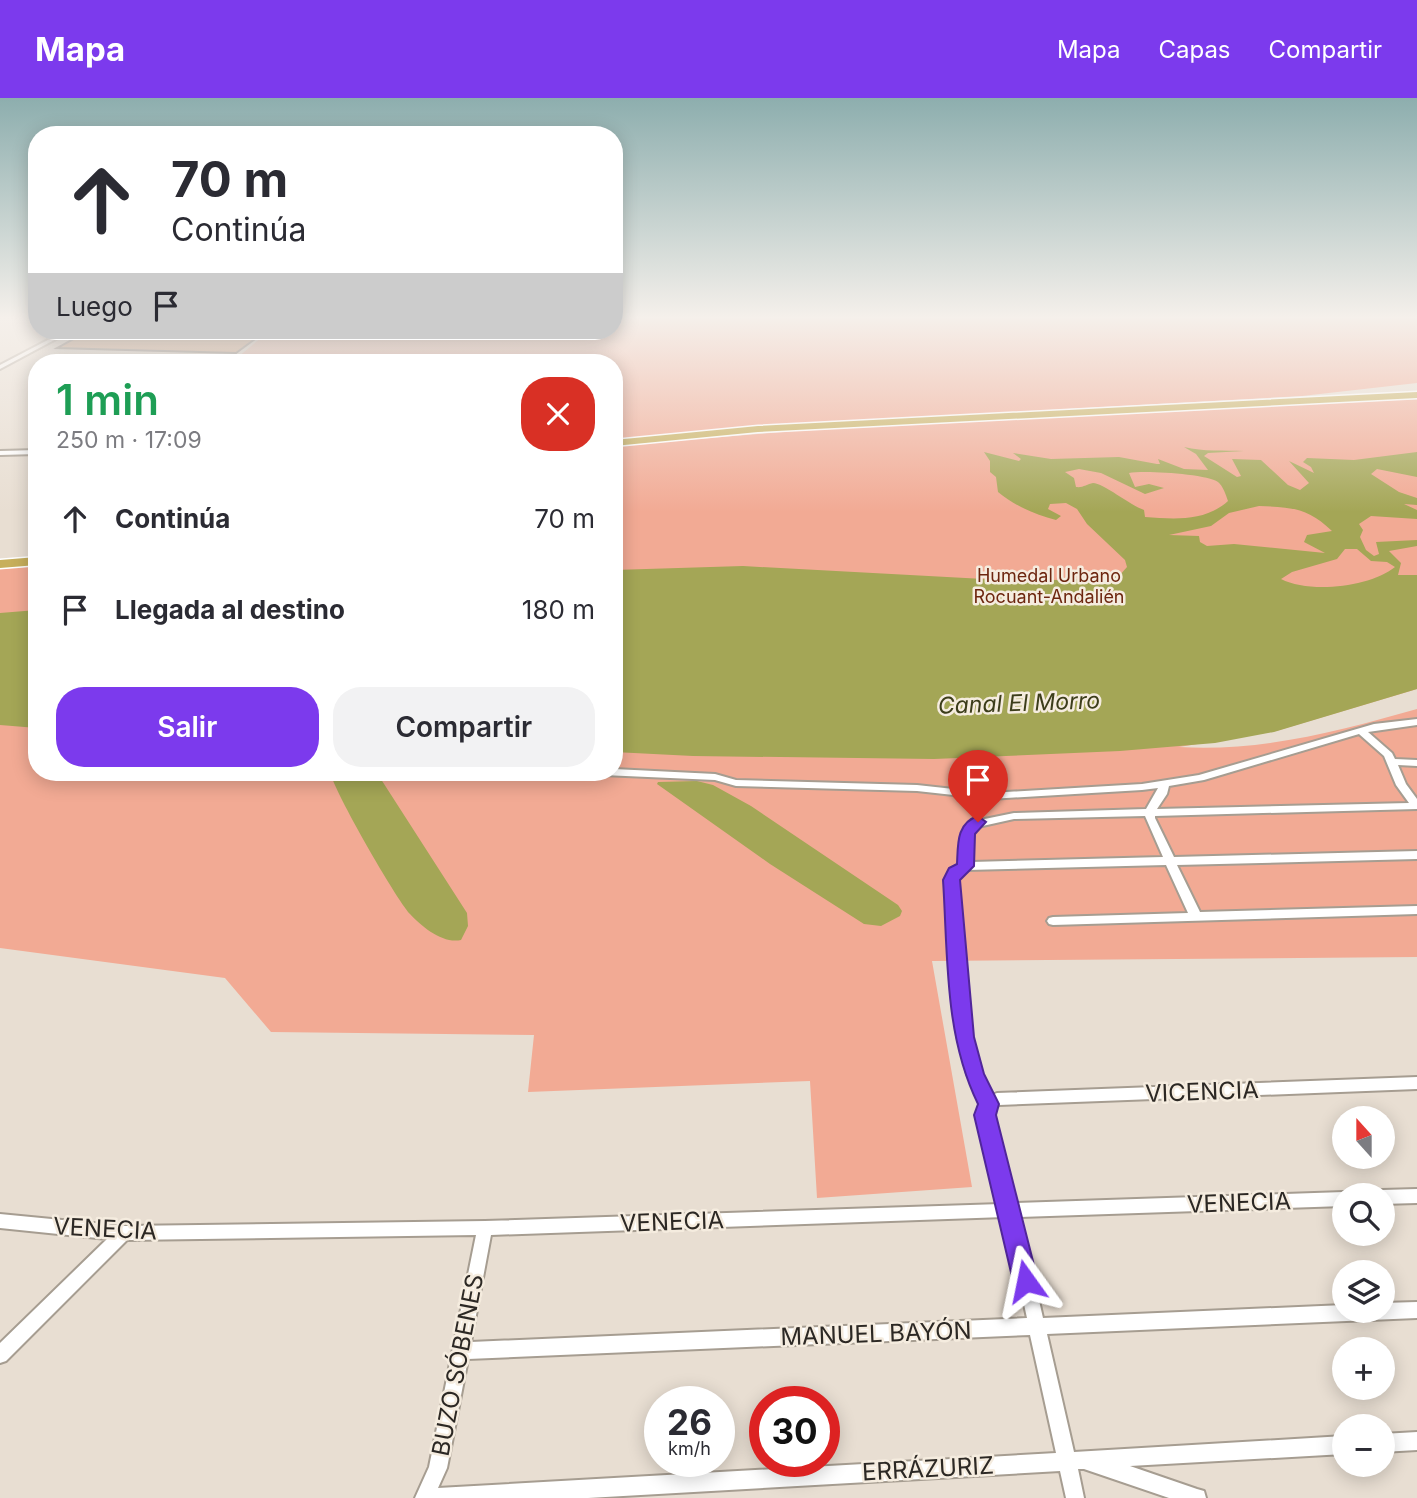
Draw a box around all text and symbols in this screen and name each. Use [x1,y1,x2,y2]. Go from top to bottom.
text: Mapa [35,29,125,69]
text: Mapa [1057,35,1120,64]
text: Capas [1158,35,1231,64]
text: Compartir [1269,35,1382,64]
text: 70 m [171,150,288,209]
icon: ahead [56,154,147,245]
text: Continúa [171,210,306,249]
icon: arrive [147,287,185,325]
text: Luego [56,291,133,322]
text: 1 min [56,374,159,425]
button: close [521,377,595,451]
text: 250 m · 17:09 [56,426,202,454]
icon: ahead [56,500,94,538]
text: Continúa [115,503,230,534]
text: 70 m [534,503,595,534]
park label: Humedal Urbano Rocuant-Andalién [973,565,1125,607]
icon: arrive [56,591,94,629]
text: Llegada al destino [115,594,345,625]
text: 180 m [522,594,595,625]
water label: Canal El Morro [937,686,1101,720]
button: Salir [56,687,319,767]
button: Compartir [333,687,595,767]
pin [948,750,1008,822]
icon: arrive [959,761,997,799]
street label: VICENCIA [1145,1075,1259,1108]
north arrow [1332,1106,1395,1169]
map controls [1332,1106,1395,1477]
button: search [1332,1183,1395,1246]
street label: VENECIA [1186,1186,1291,1219]
street label: VENECIA [619,1205,724,1238]
street label: VENECIA [52,1211,158,1246]
position arrow [989,1244,1063,1318]
button: layers [1332,1260,1395,1323]
street label: BUZO SÓBENES [426,1271,489,1458]
street label: MANUEL BAYÓN [780,1316,972,1351]
button: + [1332,1337,1395,1400]
speed limit sign: 30 [749,1386,840,1477]
text: 26 [667,1401,712,1443]
button: − [1332,1414,1395,1477]
text: km/h [668,1438,711,1459]
street label: ERRÁZURIZ [861,1450,995,1486]

